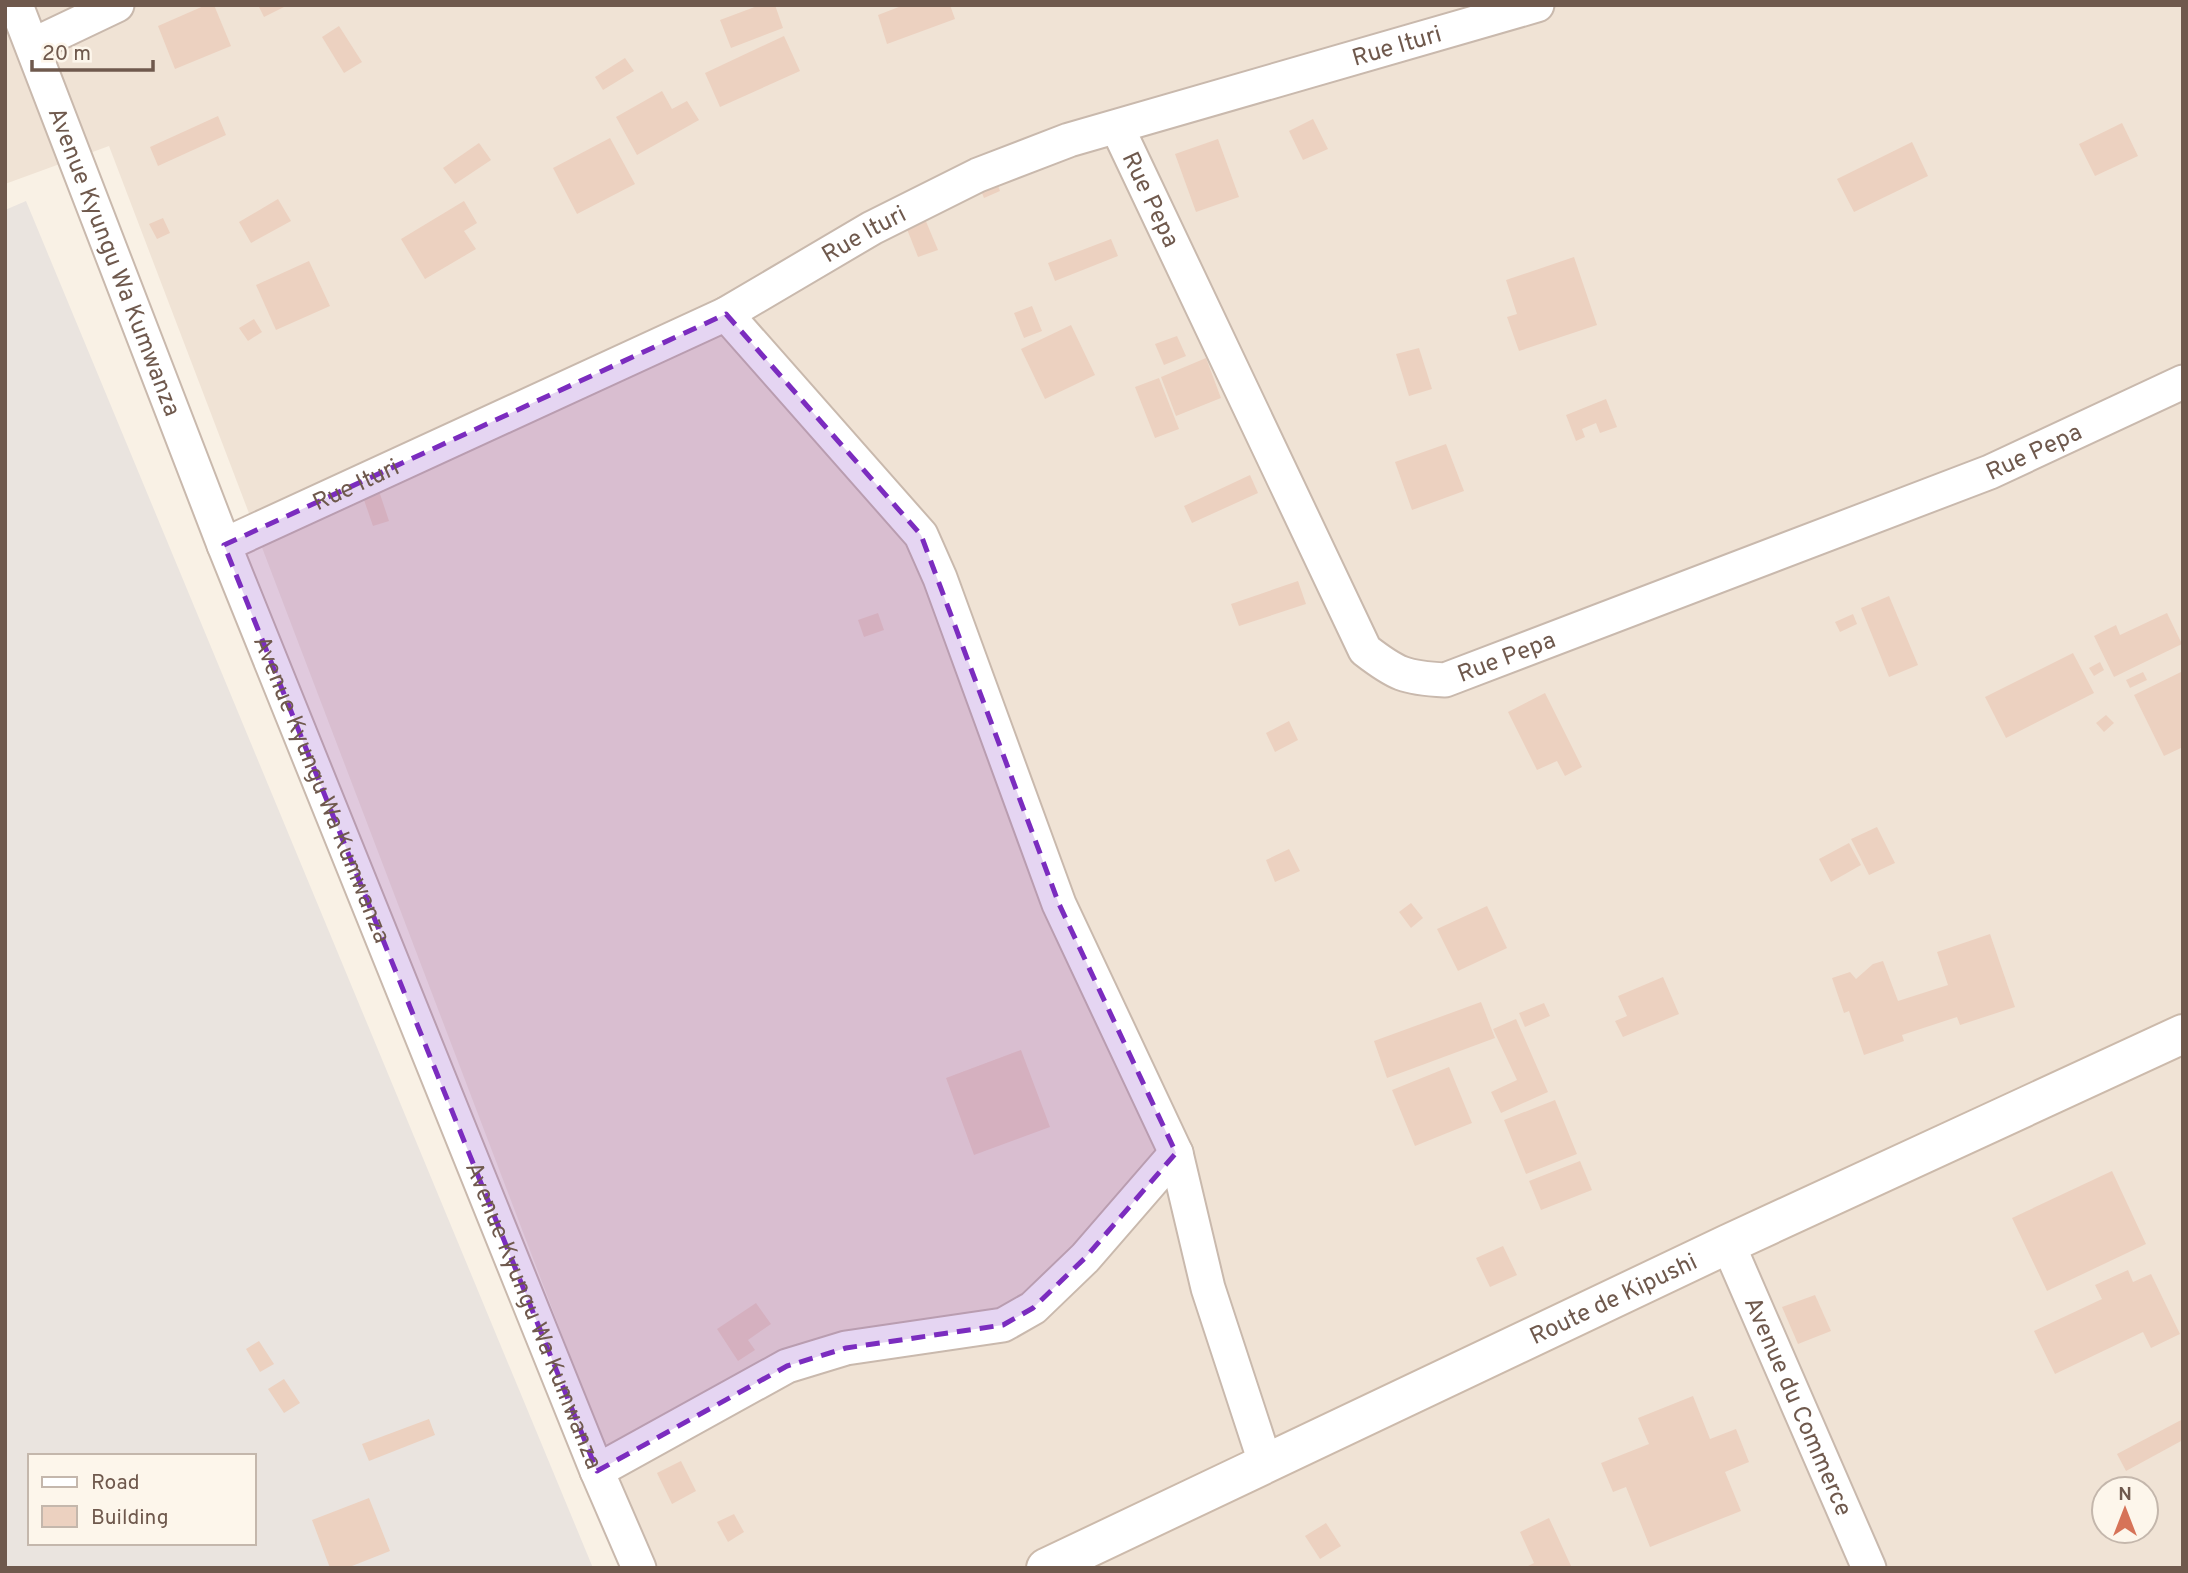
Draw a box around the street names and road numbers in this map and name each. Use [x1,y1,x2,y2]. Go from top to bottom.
street label: Rue Ituri [1349,20,1445,75]
street label: Avenue Kyungu Wa Kumwanza [40,104,186,421]
street label: Rue Pepa [1114,147,1185,253]
street label: Rue Ituri [817,200,912,271]
street label: Rue Pepa [1982,418,2087,489]
street label: Rue Ituri [309,453,405,519]
street label: Rue Pepa [1454,626,1560,691]
street label: Avenue Kyungu Wa Kumwanza [245,632,396,948]
street label: Avenue Kyungu Wa Kumwanza [457,1158,608,1474]
street label: Route de Kipushi [1526,1248,1703,1353]
street label: Avenue du Commerce [1736,1293,1858,1521]

